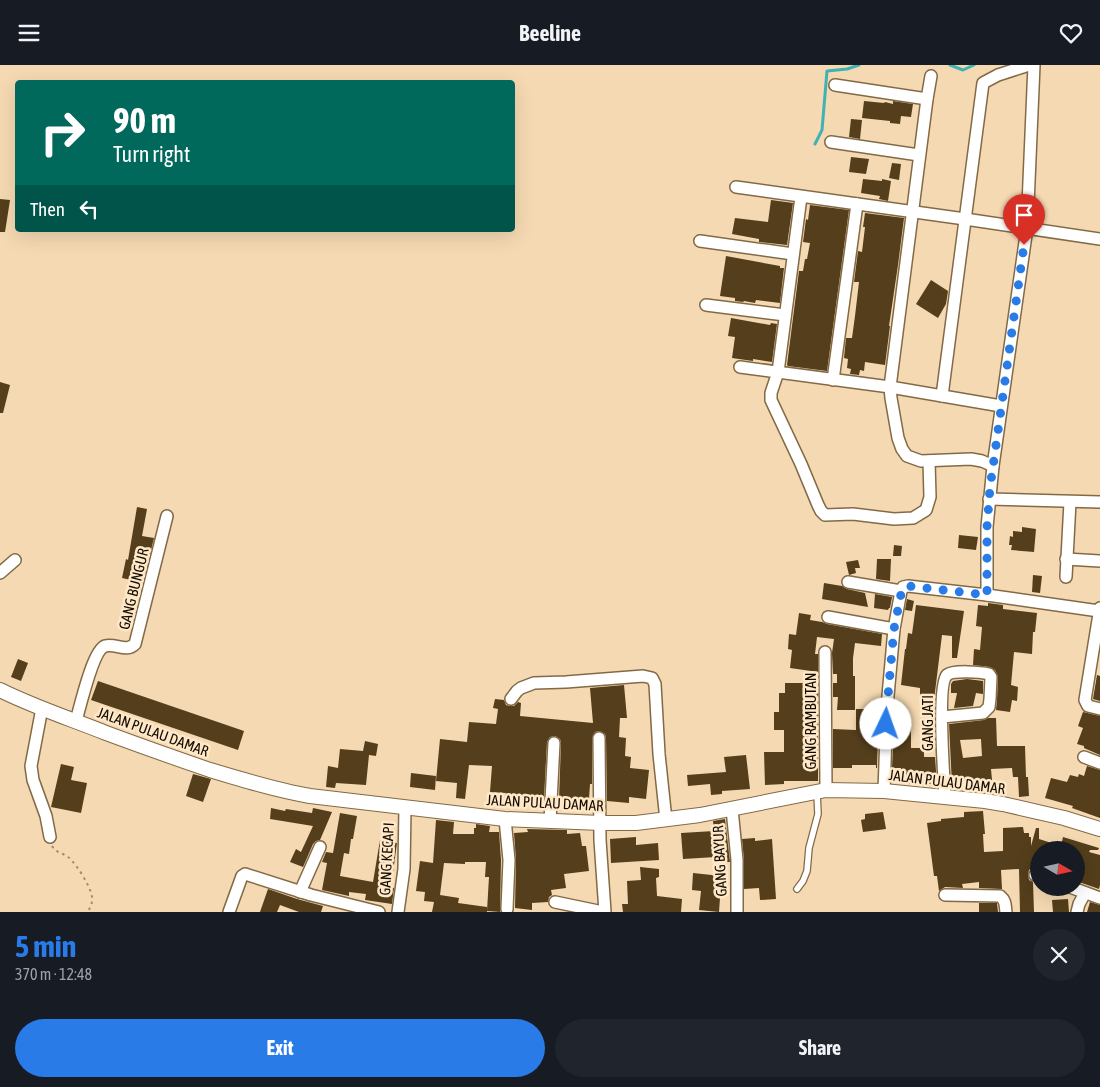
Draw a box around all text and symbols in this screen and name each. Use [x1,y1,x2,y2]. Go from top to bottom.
icon: menu [15,19,43,47]
icon: heart [1057,19,1085,47]
text: Beeline [519,20,581,46]
icon: right [30,100,95,165]
text: 90 m [113,100,176,140]
text: Turn right [113,141,190,167]
pin [1003,194,1045,245]
icon: left [75,195,103,223]
text: Then [30,198,65,220]
icon: arrive [1010,201,1038,229]
street label: GANG BUNGUR [115,546,152,631]
street label: GANG RAMBUTAN [802,672,819,770]
street label: GANG JATI [919,695,936,751]
position arrow [859,697,911,749]
street label: JALAN PULAU DAMAR [95,704,212,760]
street label: JALAN PULAU DAMAR [888,766,1007,797]
street label: JALAN PULAU DAMAR [486,791,604,814]
street label: GANG KECAPI [376,822,397,896]
street label: GANG BAYUR [709,825,730,897]
north arrow [1030,841,1085,896]
map controls [1030,841,1085,896]
text: 5 min [15,929,76,963]
button: close [1033,929,1085,981]
text: 370 m · 12:48 [15,965,92,983]
button: Exit [15,1019,545,1077]
button: Share [555,1019,1085,1077]

